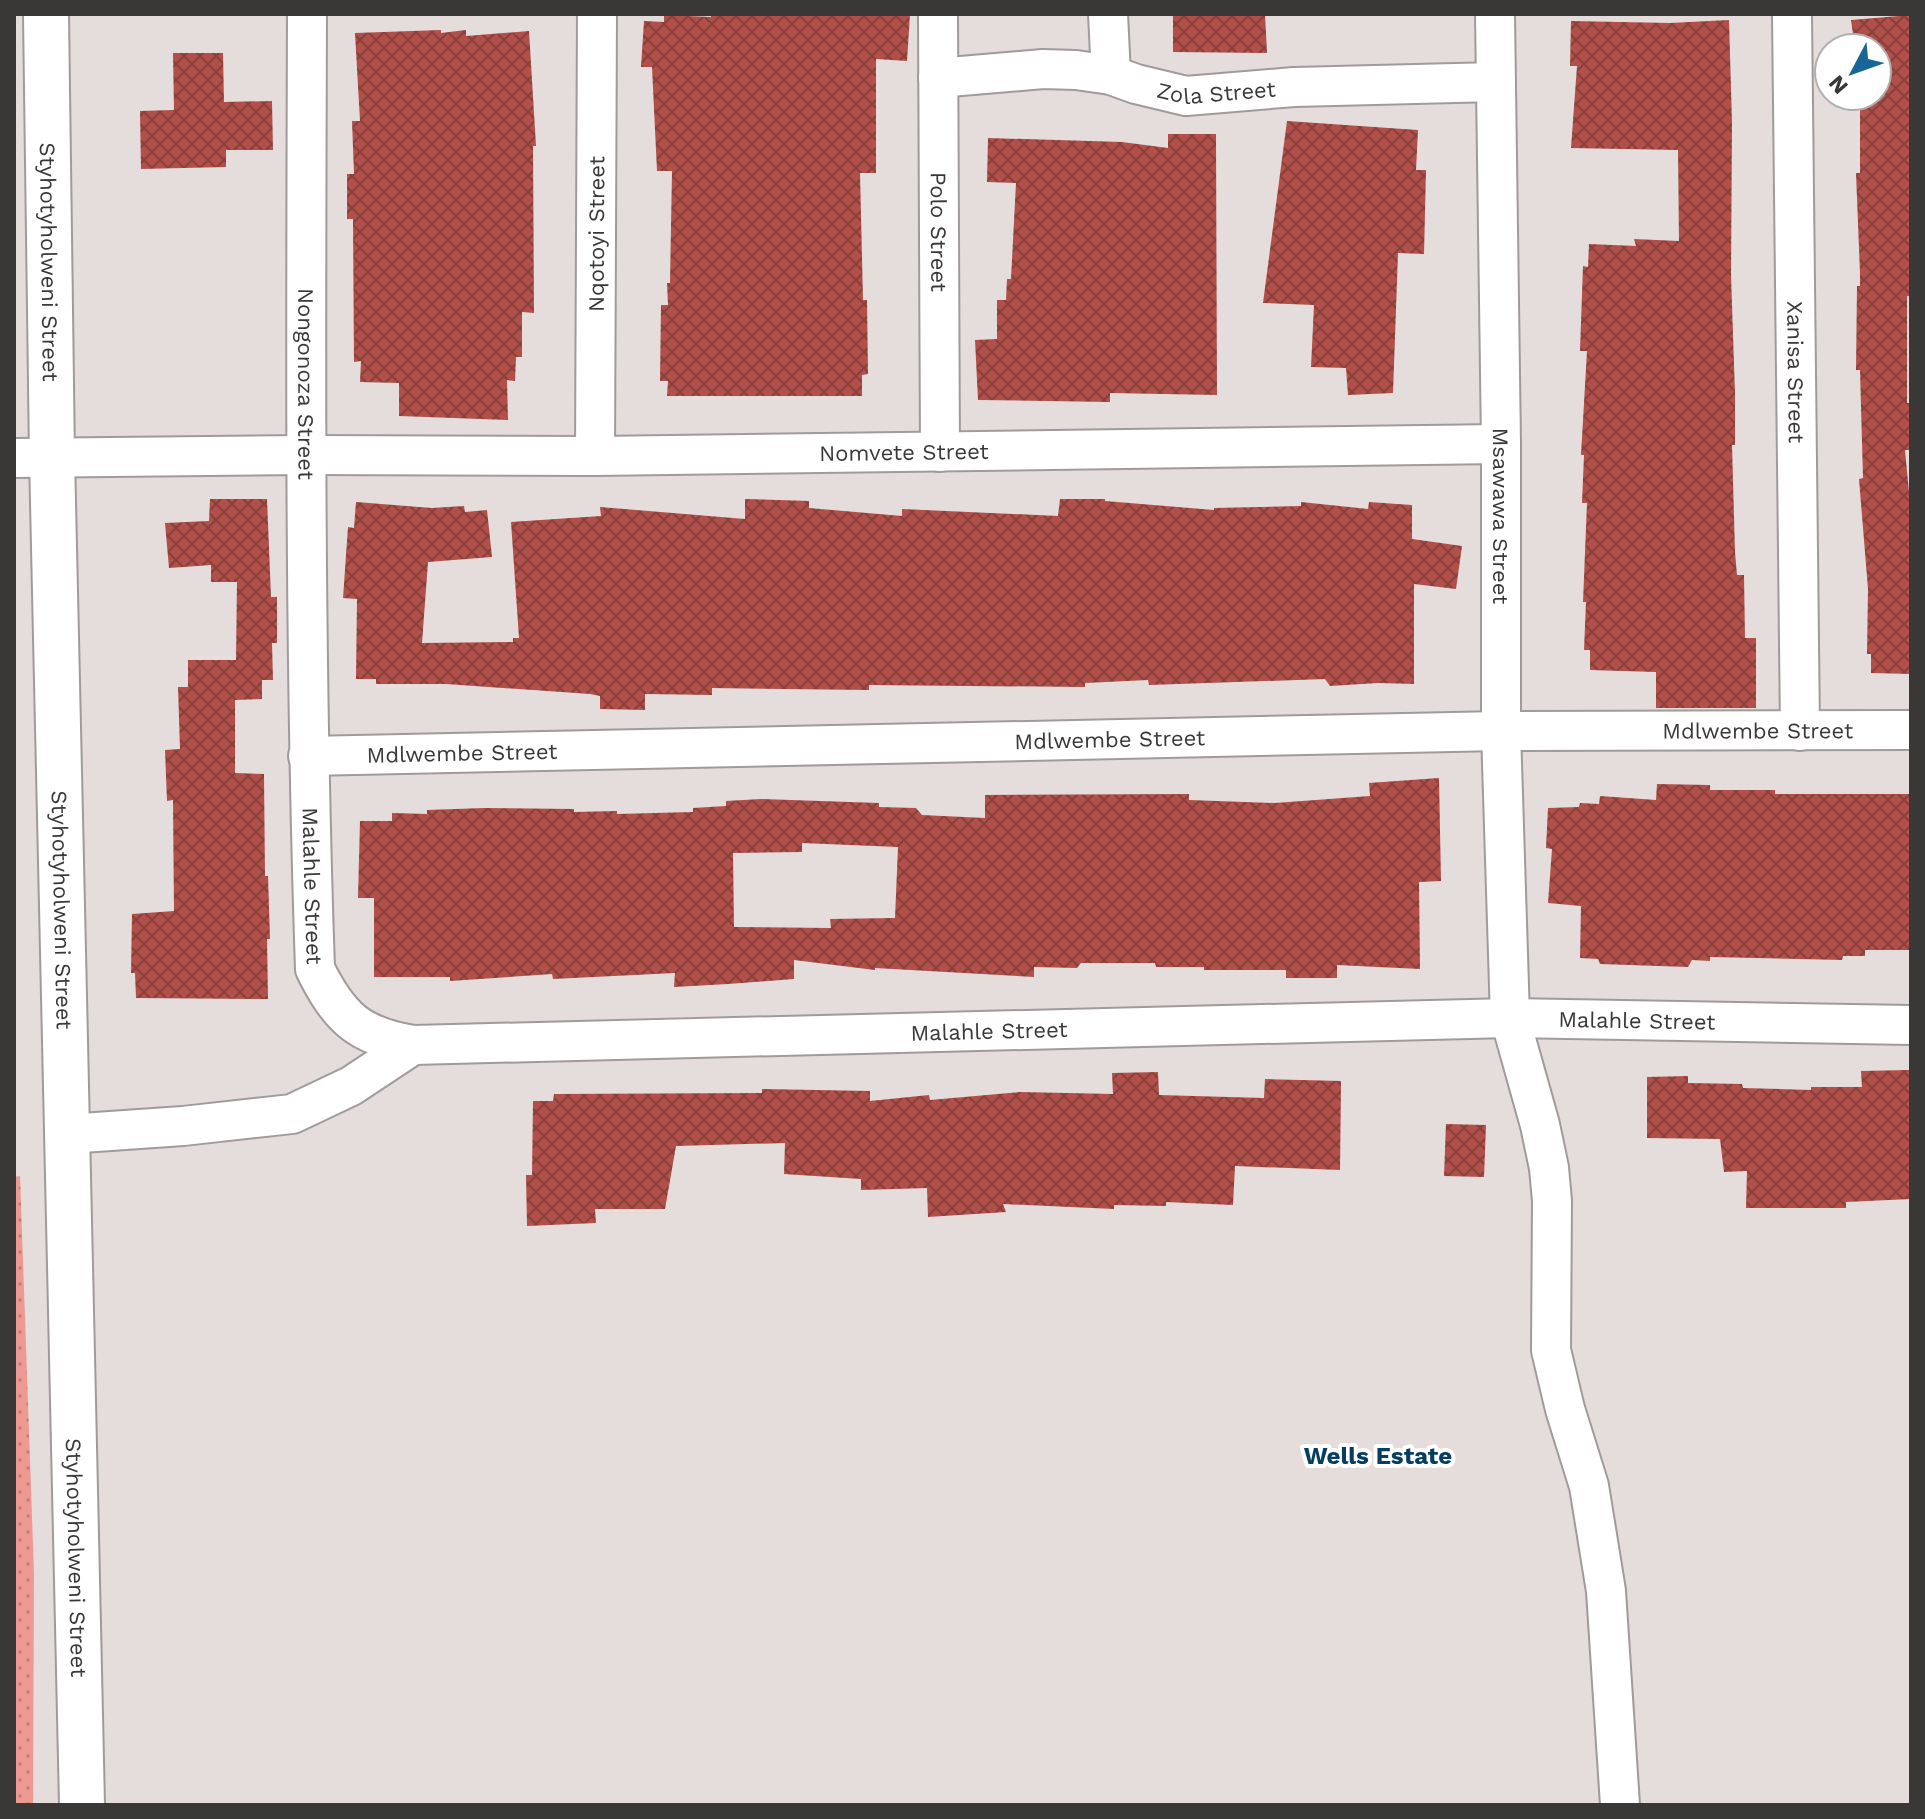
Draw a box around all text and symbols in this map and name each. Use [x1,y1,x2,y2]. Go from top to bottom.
north arrow [1813,32,1893,112]
text: N [1823,70,1853,99]
street label: Zola Street [1155,76,1276,109]
street label: Styhotyholweni Street [35,142,63,382]
street label: Nqotoyi Street [583,156,609,312]
street label: Polo Street [926,172,952,292]
street label: Nongonoza Street [294,288,319,480]
street label: Xanisa Street [1783,301,1809,443]
street label: Msawawa Street [1488,427,1514,604]
street label: Nomvete Street [819,438,989,466]
street label: Mdlwembe Street [1662,718,1853,743]
street label: Mdlwembe Street [1014,725,1205,754]
street label: Mdlwembe Street [366,738,558,767]
street label: Styhotyholweni Street [47,790,77,1030]
street label: Malahle Street [298,807,327,965]
street label: Malahle Street [1558,1006,1716,1034]
street label: Malahle Street [910,1016,1068,1045]
street label: Styhotyholweni Street [61,1438,92,1677]
district label: Wells Estate [1304,1442,1452,1470]

